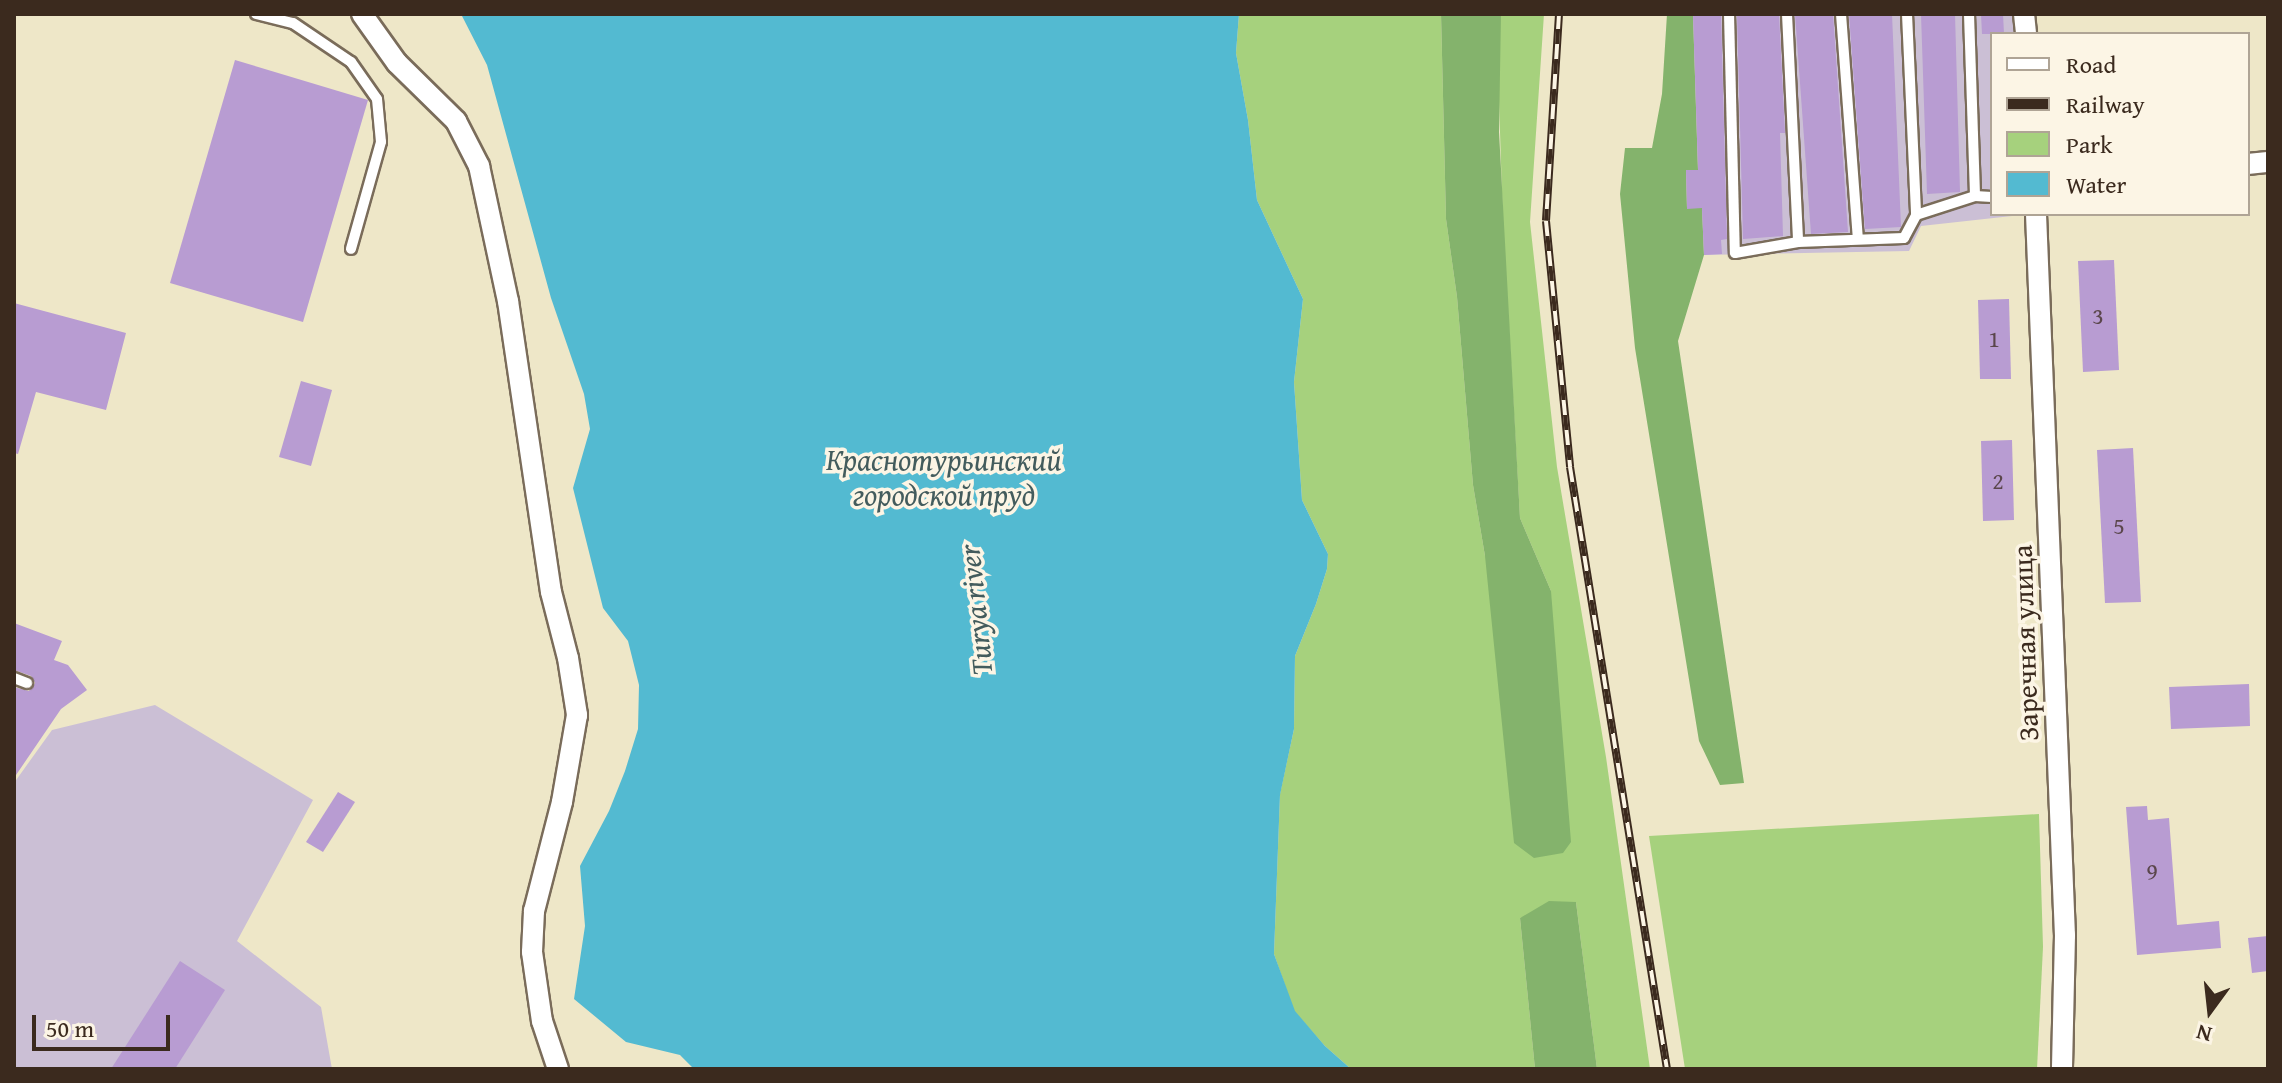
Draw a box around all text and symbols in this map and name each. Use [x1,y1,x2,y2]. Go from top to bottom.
legend [1990,32,2250,216]
text: Road [2066,47,2116,82]
text: Railway [2066,87,2145,122]
text: Park [2066,127,2112,162]
text: Water [2066,167,2126,202]
house number: 3 [2092,302,2104,330]
house number: 1 [1988,325,2000,353]
water label: Краснотурьинский городской пруд [826,441,1062,512]
house number: 2 [1992,467,2004,495]
house number: 5 [2113,512,2125,540]
water label: Turya river [950,543,1000,677]
street label: Заречная улица [2005,544,2045,742]
house number: 9 [2146,857,2158,885]
north arrow [2170,971,2250,1051]
scale bar [36,999,174,1049]
text: 50 m [46,1011,94,1046]
text: N [2193,1017,2215,1052]

